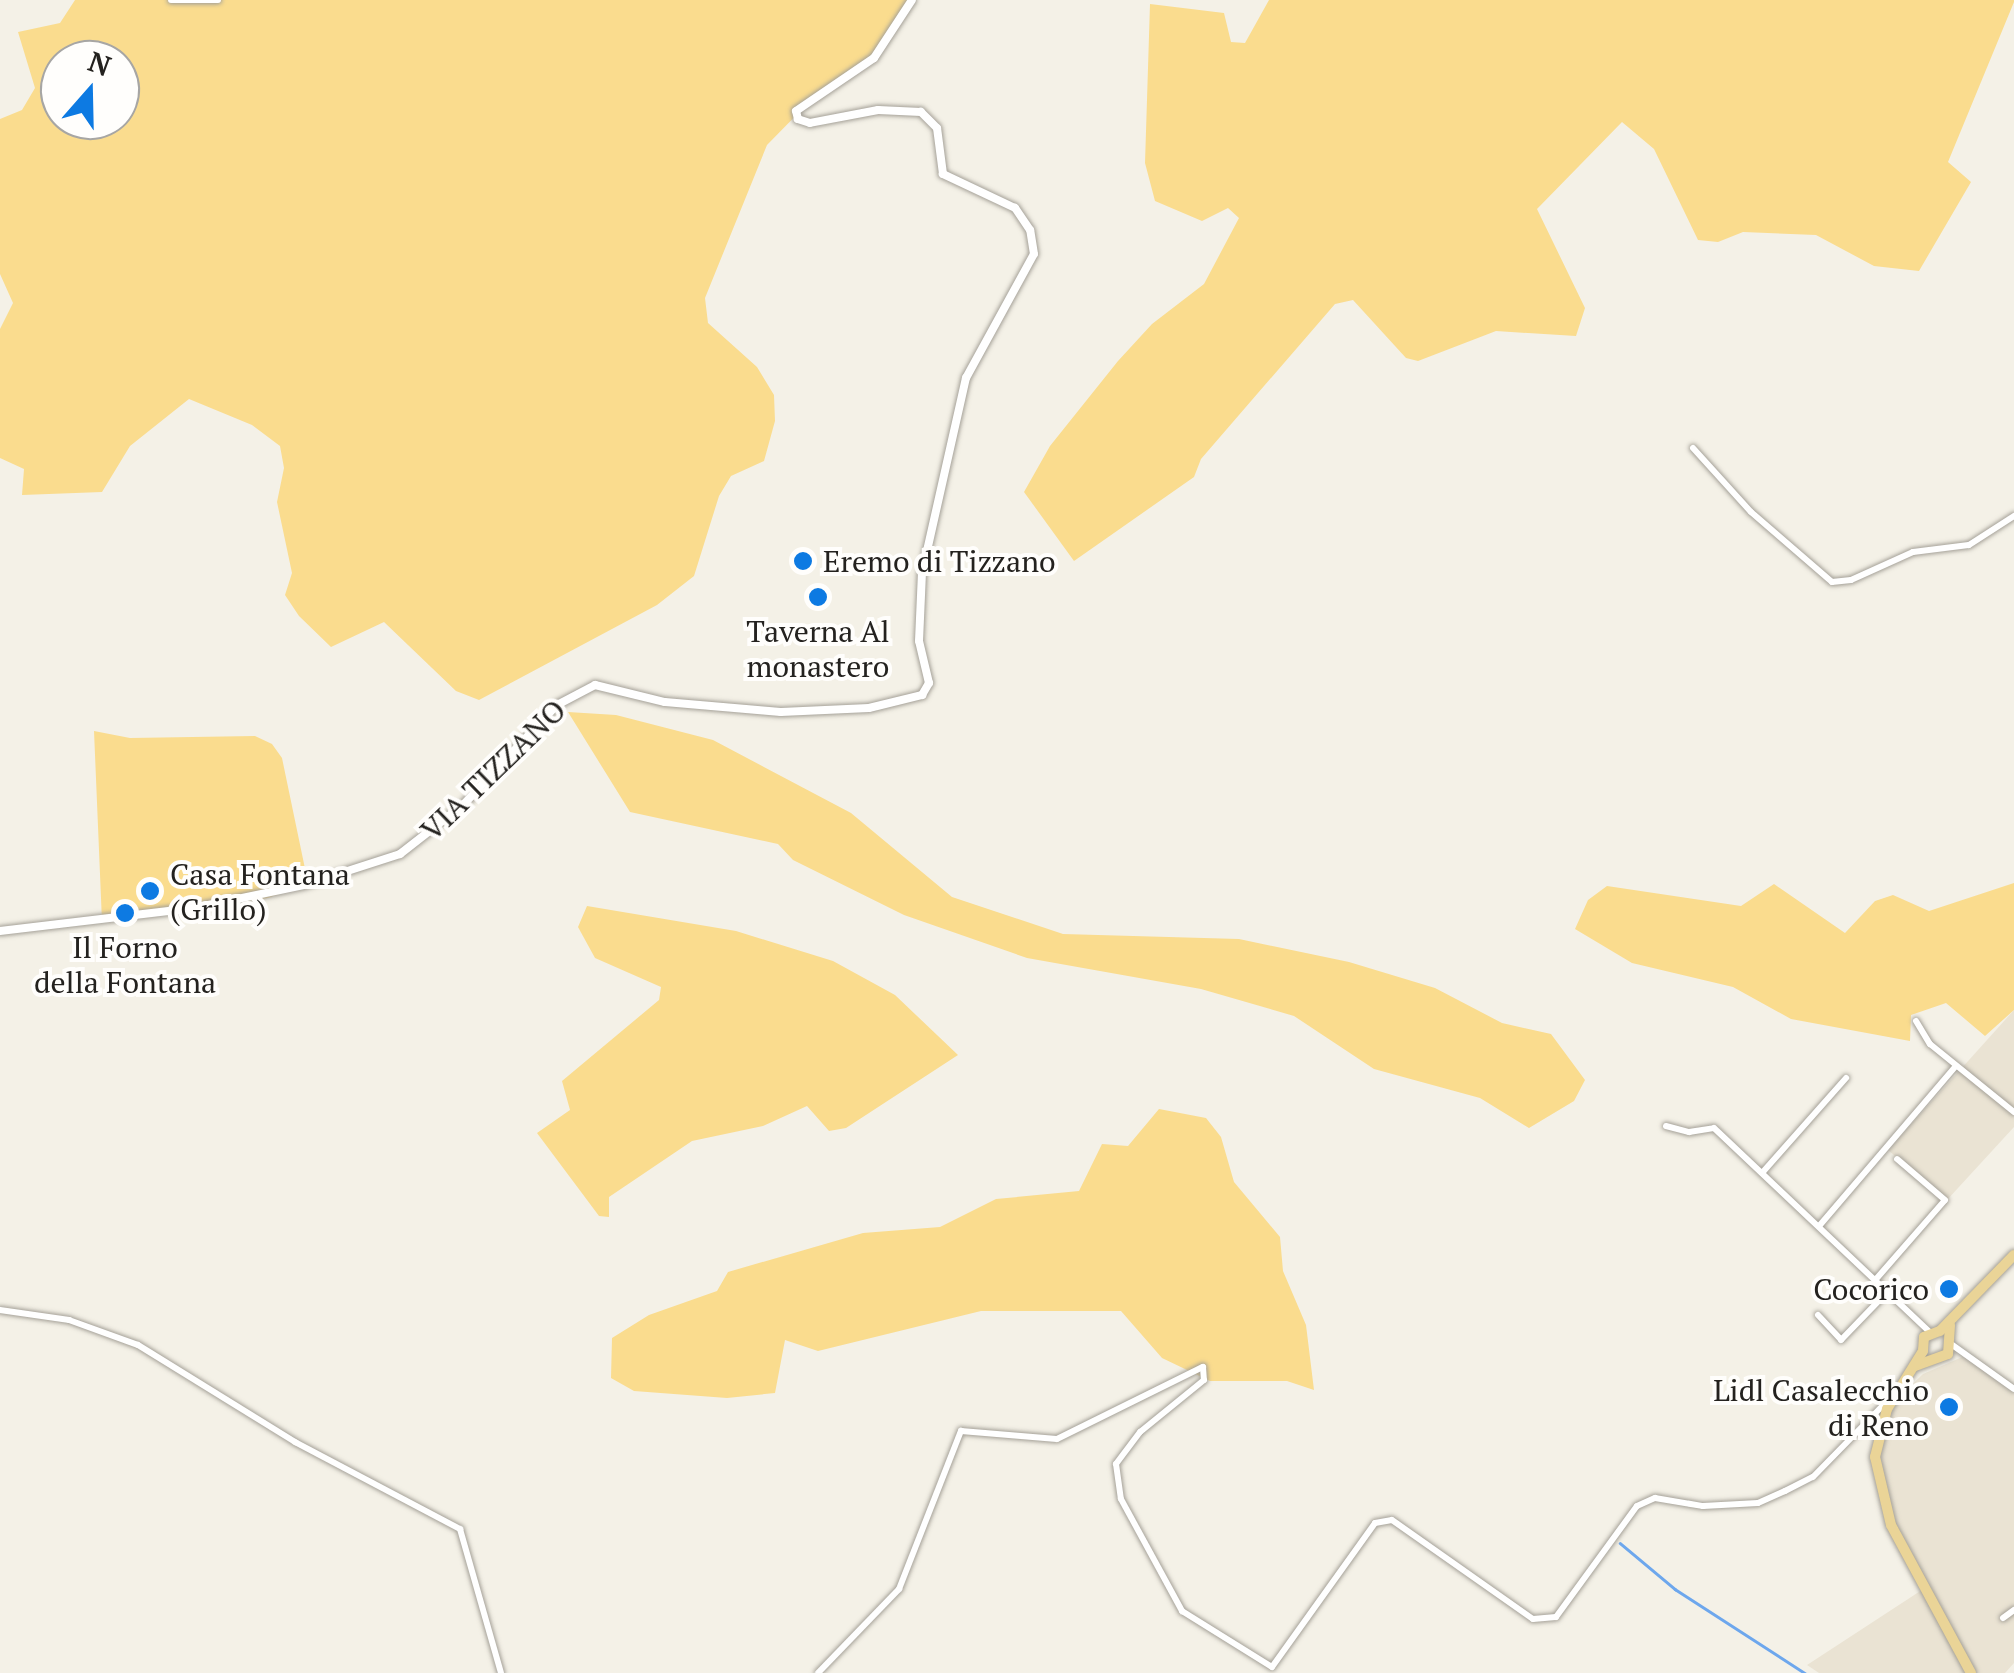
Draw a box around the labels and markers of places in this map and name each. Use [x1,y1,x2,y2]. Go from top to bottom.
place label: Eremo di Tizzano [823,543,1056,579]
marker: Eremo di Tizzano [792,550,814,572]
marker: Taverna Al monastero [807,586,829,608]
place label: Taverna Al monastero [746,613,890,684]
place label: Casa Fontana (Grillo) [170,856,350,926]
marker: Casa Fontana (Grillo) [139,880,161,902]
marker: Il Forno della Fontana [114,902,136,924]
place label: Il Forno della Fontana [34,929,216,1000]
place label: Cocorico [1813,1271,1929,1307]
marker: Cocorico [1938,1278,1960,1300]
place label: Lidl Casalecchio di Reno [1713,1372,1929,1442]
marker: Lidl Casalecchio di Reno [1938,1396,1960,1418]

